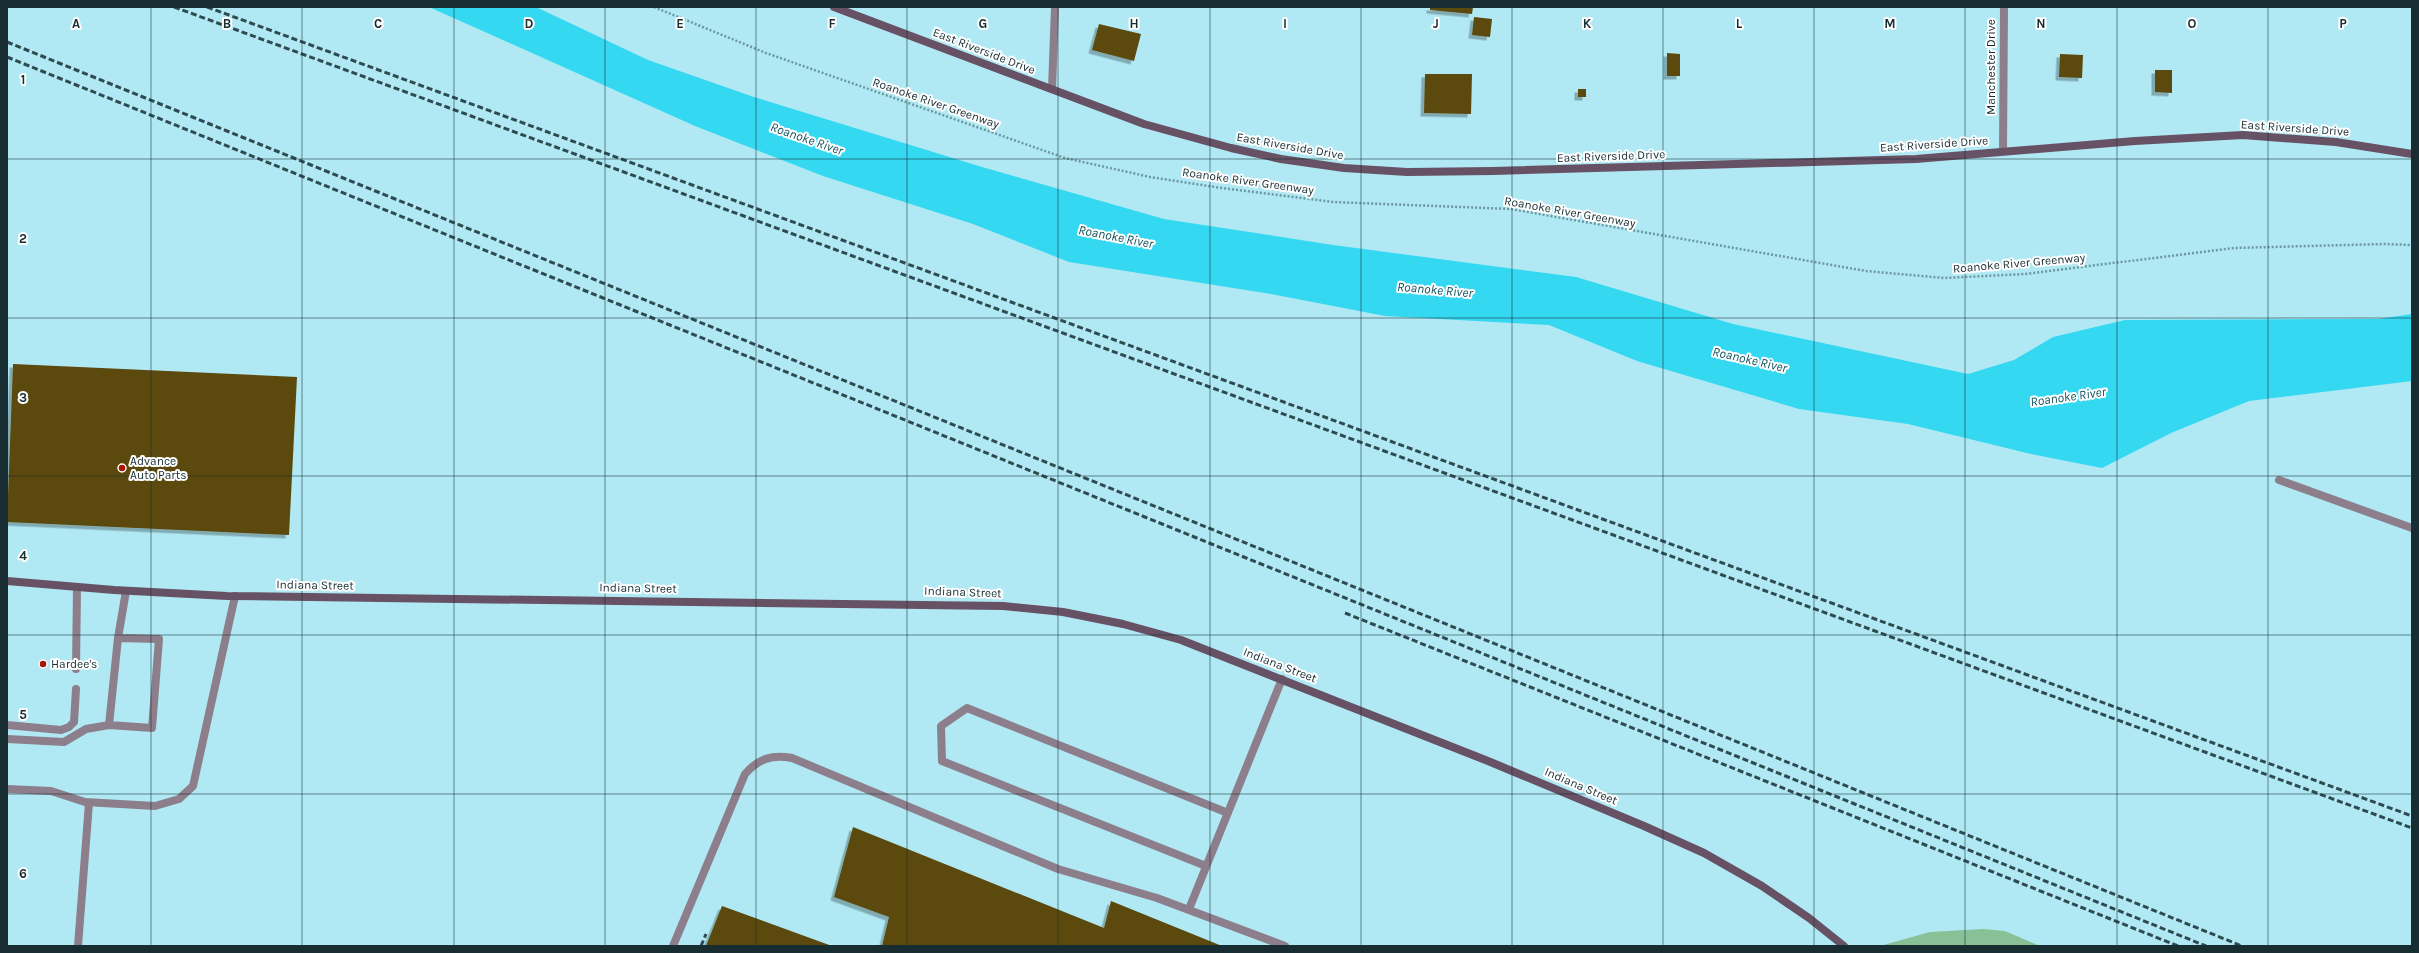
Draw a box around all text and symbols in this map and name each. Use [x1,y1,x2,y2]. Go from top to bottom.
text: A [72,16,80,31]
text: B [223,16,231,31]
text: C [374,16,382,31]
text: D [525,16,534,31]
text: E [676,16,684,31]
text: F [828,16,836,31]
text: G [979,16,987,31]
text: H [1129,16,1139,31]
text: I [1283,16,1287,31]
text: J [1433,16,1439,31]
text: K [1583,16,1592,31]
text: L [1736,16,1743,31]
text: M [1884,16,1896,31]
text: N [2036,16,2046,31]
text: O [2188,16,2197,31]
text: P [2339,16,2347,31]
street label: Manchester Drive [1984,19,1998,115]
street label: East Riverside Drive [931,25,1037,77]
text: 1 [21,72,25,87]
street label: Roanoke River Greenway [871,75,1002,131]
street label: East Riverside Drive [2240,117,2350,139]
water label: Roanoke River [768,119,846,158]
street label: East Riverside Drive [1235,130,1345,162]
street label: East Riverside Drive [1879,133,1989,155]
street label: East Riverside Drive [1557,147,1665,165]
street label: Roanoke River Greenway [1181,165,1315,197]
street label: Roanoke River Greenway [1503,194,1637,231]
water label: Roanoke River [1077,222,1155,251]
text: 2 [19,231,27,246]
street label: Roanoke River Greenway [1952,250,2086,276]
water label: Roanoke River [1396,279,1474,300]
water label: Roanoke River [1711,344,1789,375]
water label: Roanoke River [2029,384,2107,409]
text: 3 [19,390,27,405]
place label: Advance Auto Parts [130,454,187,482]
marker: Advance Auto Parts [117,463,127,473]
text: 4 [19,548,27,563]
street label: Indiana Street [276,577,354,593]
street label: Indiana Street [599,580,677,596]
street label: Indiana Street [924,584,1002,600]
street label: Indiana Street [1241,645,1319,686]
place label: Hardee's [51,657,97,671]
marker: Hardee's [38,659,48,669]
text: 5 [19,707,27,722]
street label: Indiana Street [1543,764,1620,808]
text: 6 [19,866,27,881]

